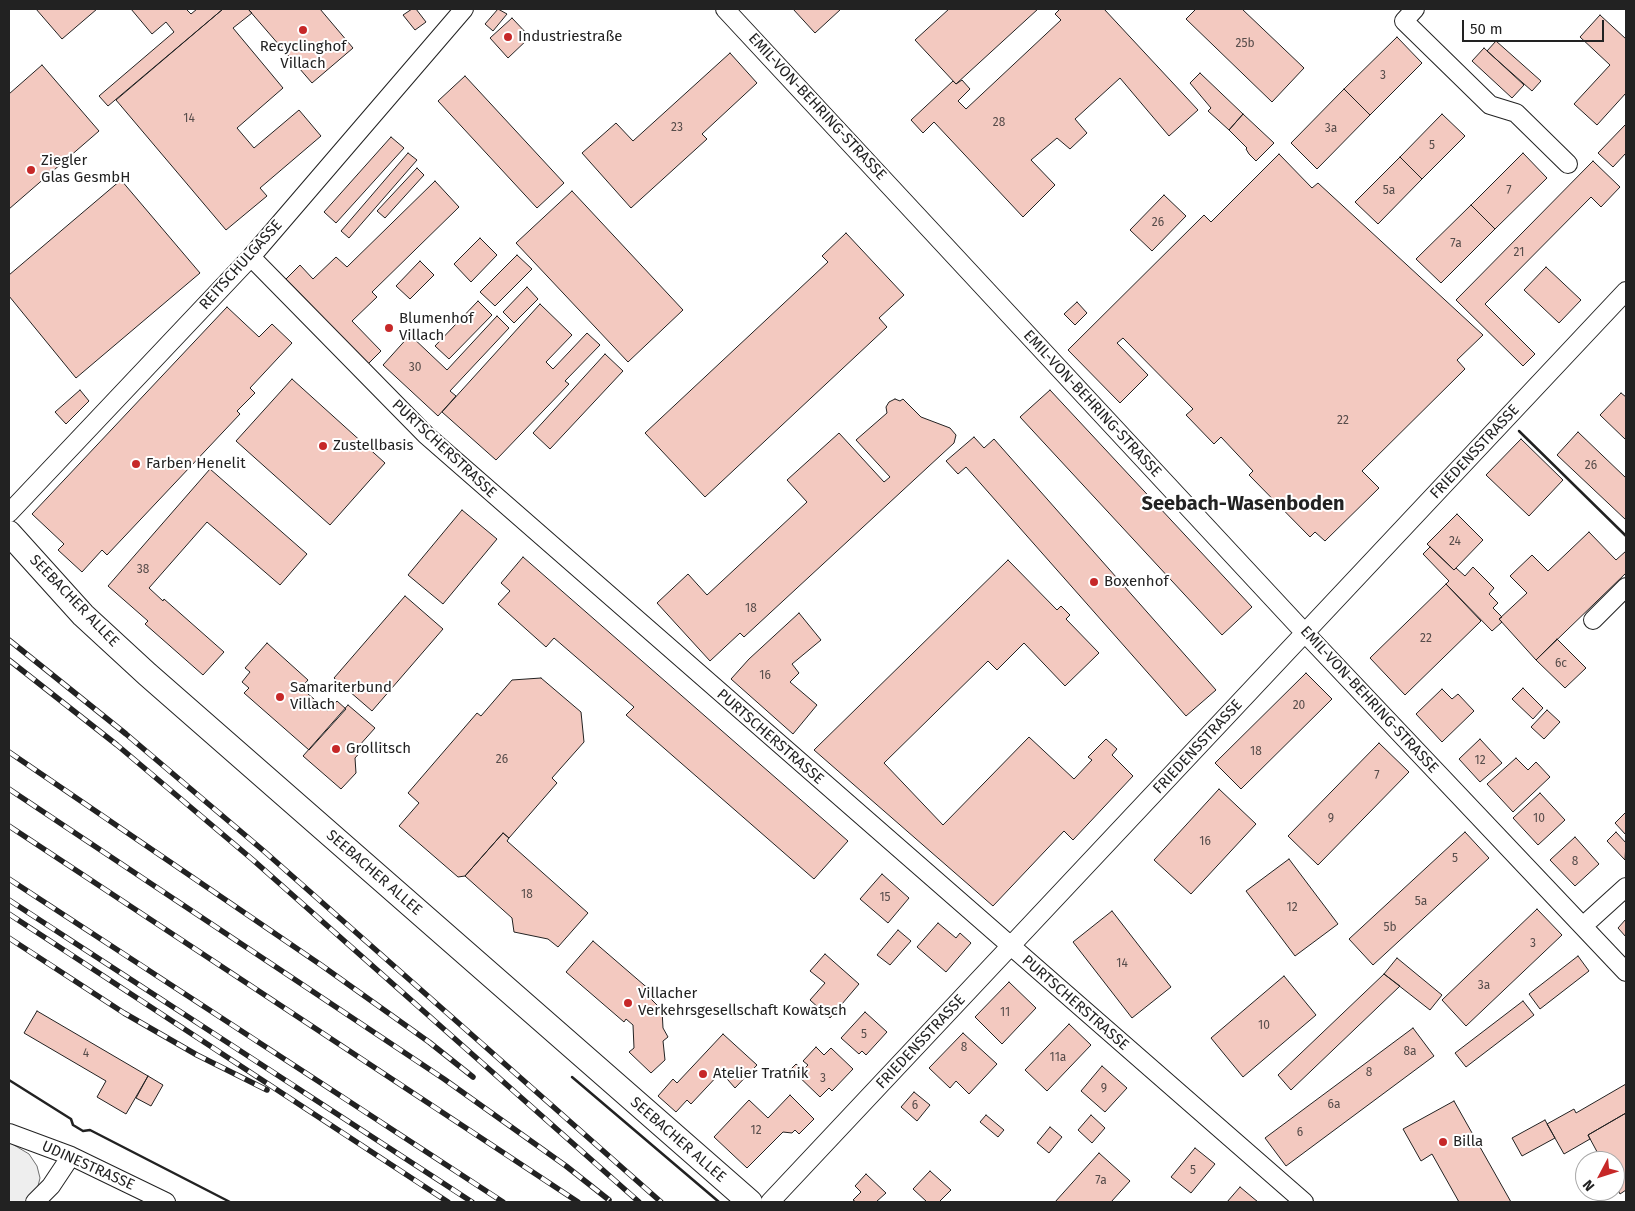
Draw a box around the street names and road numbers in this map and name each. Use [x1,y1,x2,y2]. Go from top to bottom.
street label: EMIL-VON-BEHRING-STRASSE [744,30,890,184]
street label: REITSCHULGASSE [196,216,286,314]
street label: EMIL-VON-BEHRING-STRASSE [1019,327,1165,481]
street label: PURTSCHERSTRASSE [388,396,500,502]
street label: FRIEDENSSTRASSE [1427,401,1523,503]
street label: SEEBACHER ALLEE [26,551,122,651]
street label: EMIL-VON-BEHRING-STRASSE [1296,623,1442,777]
street label: PURTSCHERSTRASSE [713,686,827,788]
street label: FRIEDENSSTRASSE [1150,696,1246,798]
street label: SEEBACHER ALLEE [322,827,426,919]
street label: PURTSCHERSTRASSE [1018,952,1132,1054]
street label: FRIEDENSSTRASSE [873,991,969,1093]
street label: SEEBACHER ALLEE [626,1094,730,1186]
street label: UDINESTRASSE [39,1138,137,1194]

